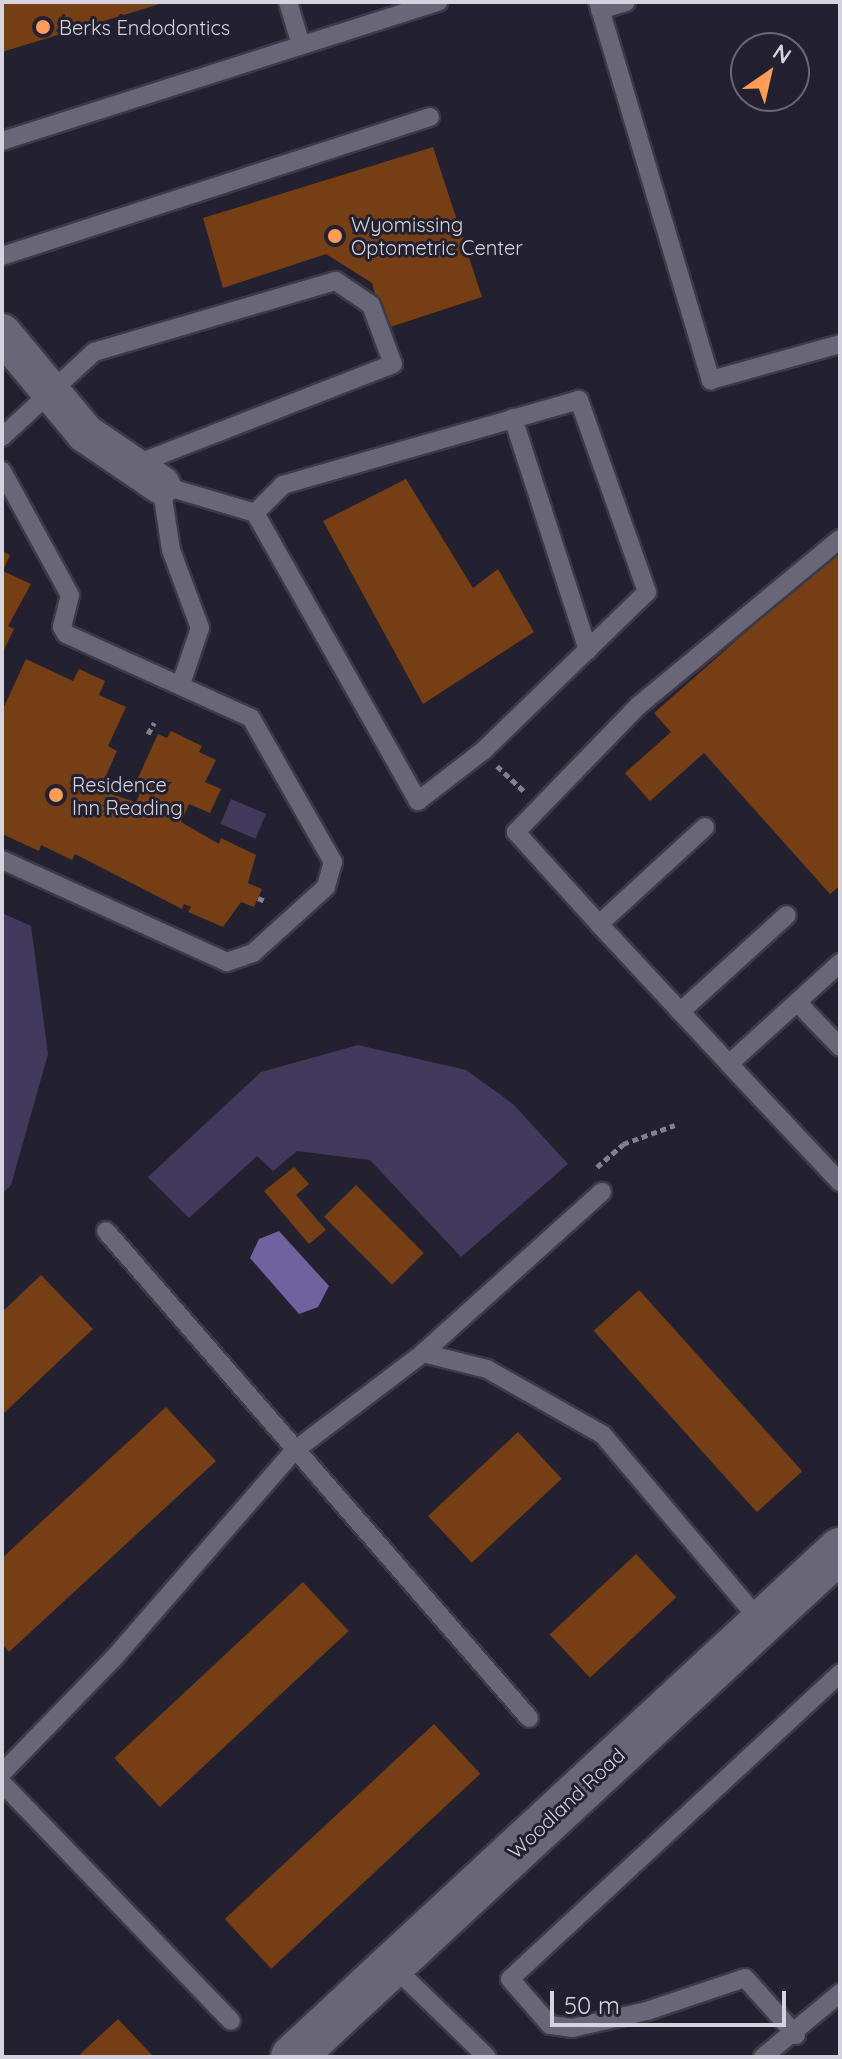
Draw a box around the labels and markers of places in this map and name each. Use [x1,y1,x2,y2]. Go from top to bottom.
place label: Berks Endodontics [59,15,230,39]
marker: Berks Endodontics [34,18,52,36]
place label: Wyomissing Optometric Center [351,212,523,259]
marker: Wyomissing Optometric Center [326,227,344,245]
place label: Residence Inn Reading [72,772,183,819]
marker: Residence Inn Reading [47,786,65,804]

